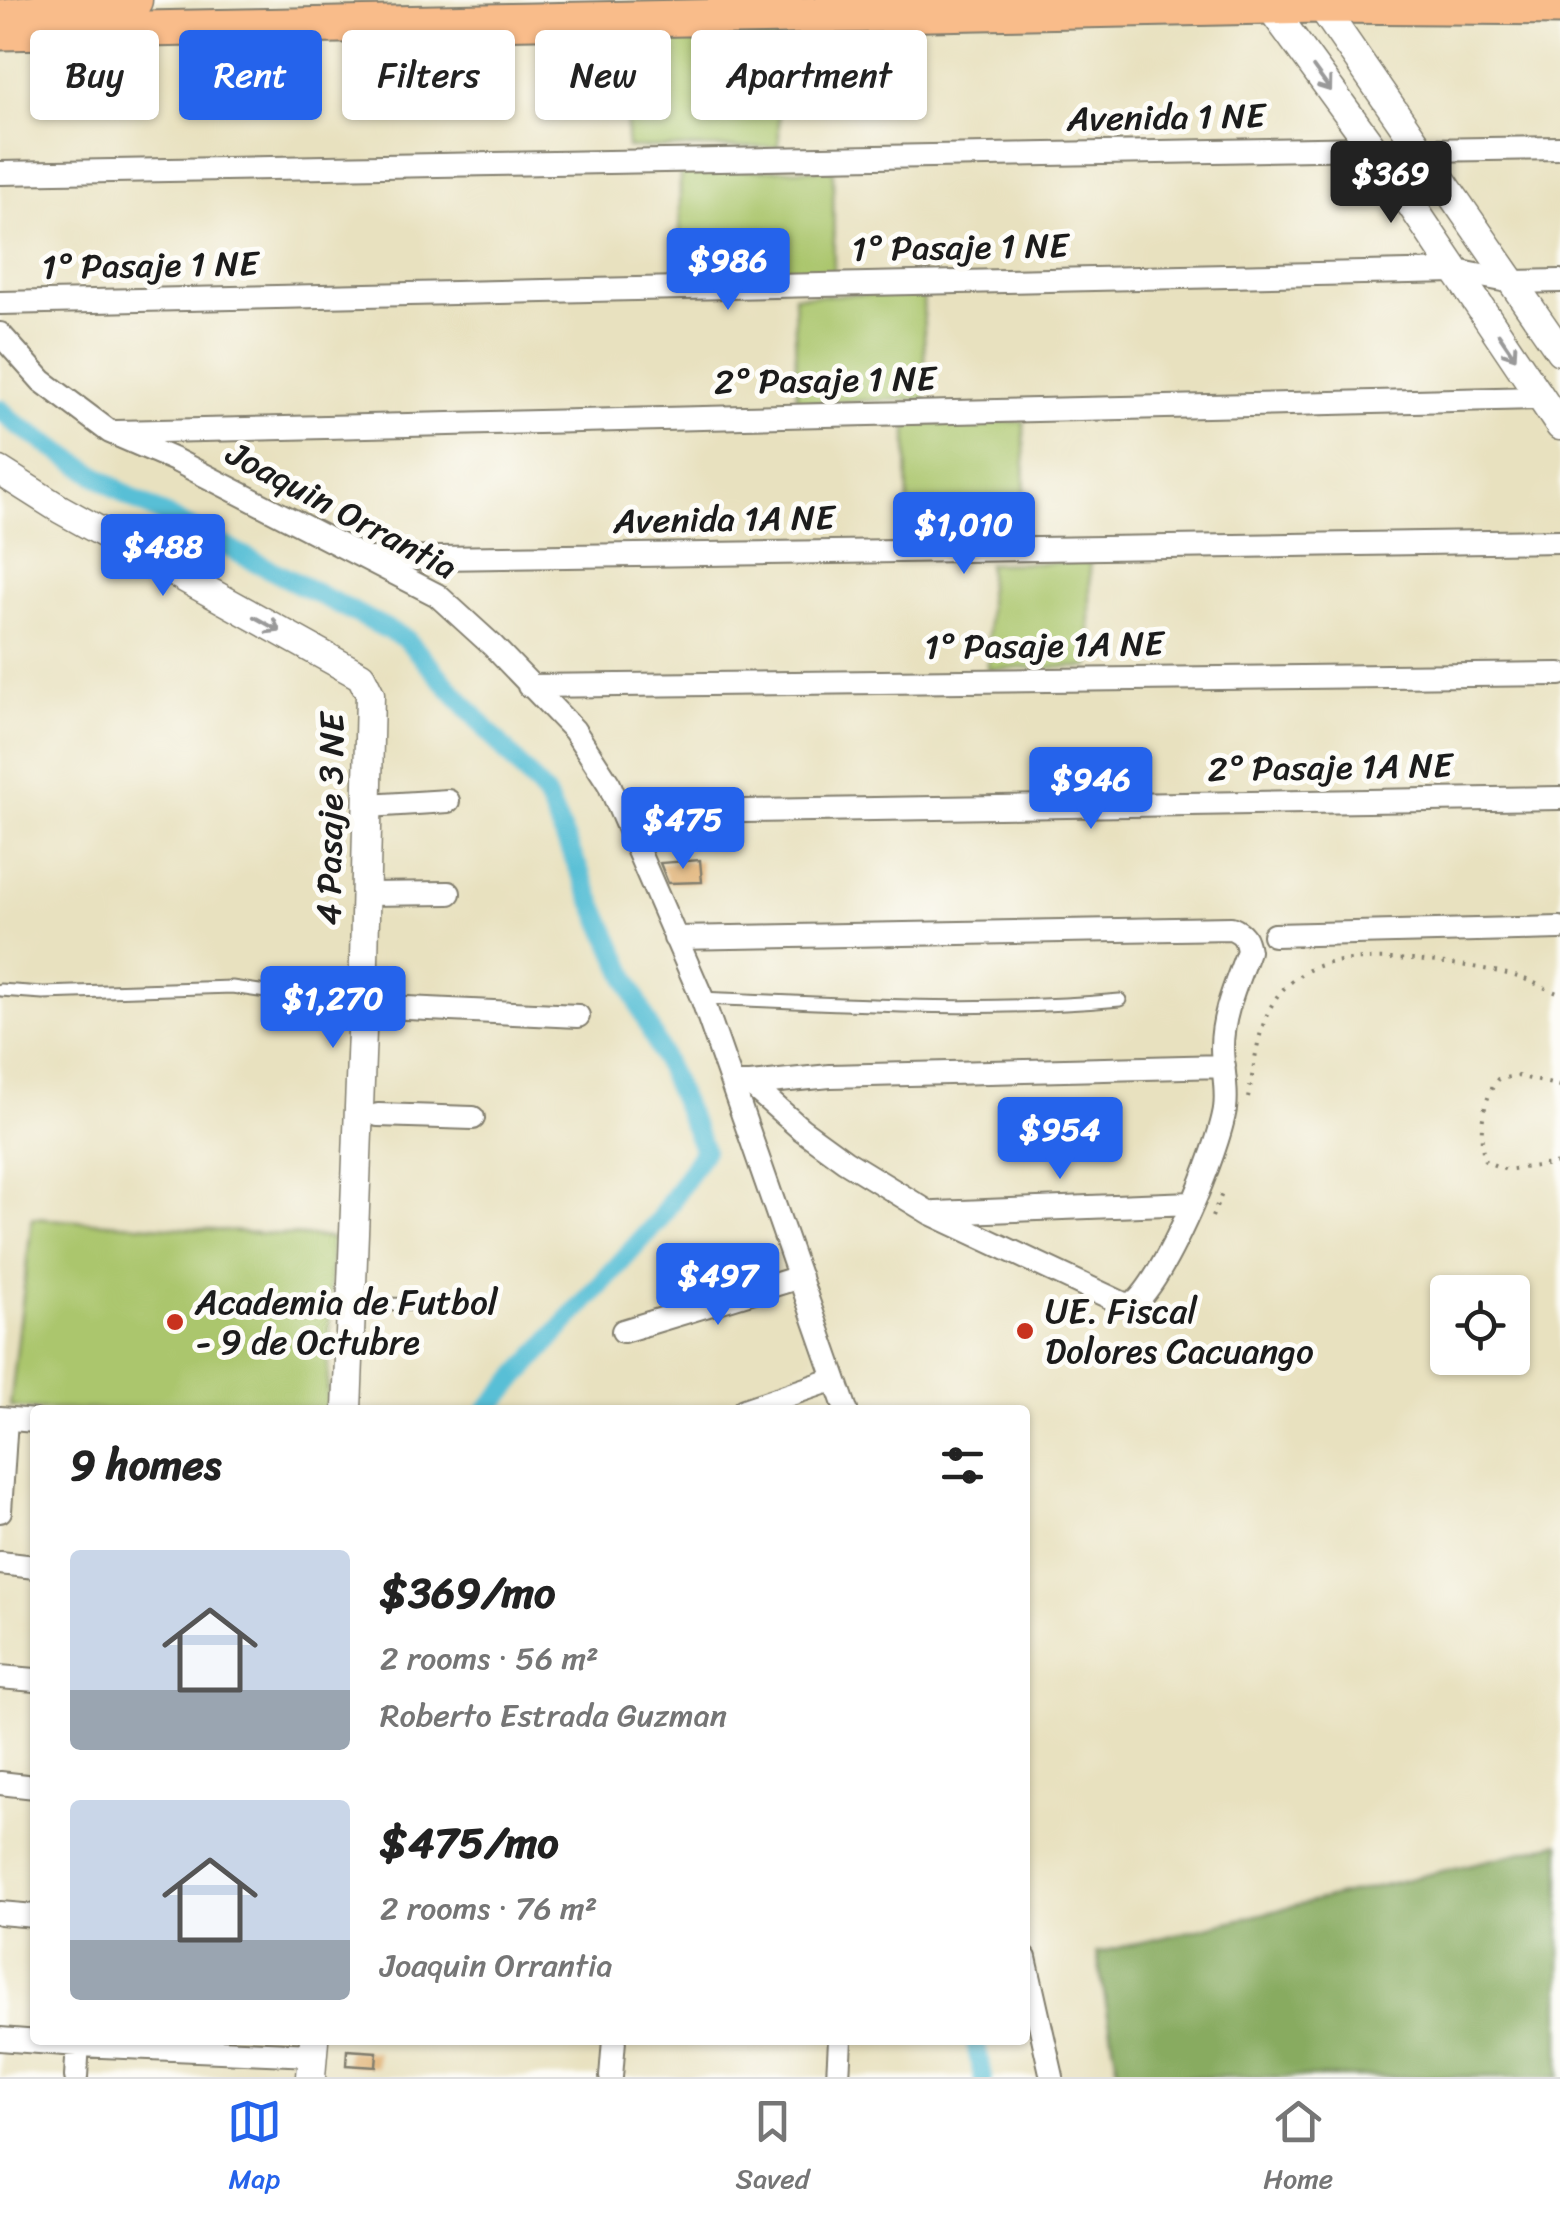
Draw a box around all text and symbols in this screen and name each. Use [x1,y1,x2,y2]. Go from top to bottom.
chip: Buy [30,30,159,120]
chip: Rent [179,30,322,120]
chip: Filters [342,30,515,120]
chip: New [535,30,671,120]
chip: Apartment [691,30,927,120]
one-way arrow [1312,65,1333,92]
street label: Avenida 1 NE [1065,84,1268,150]
pin: $369 [1332,141,1450,226]
text: $369 [1353,145,1429,202]
street label: 1° Pasaje 1 NE [851,214,1071,280]
pin: $986 [669,228,787,313]
street label: 1° Pasaje 1 NE [41,232,261,298]
text: $986 [689,232,767,289]
one-way arrow [1496,332,1517,360]
street label: 2° Pasaje 1 NE [714,347,939,413]
street label: Joaquin Orrantia [214,422,469,597]
street label: Avenida 1A NE [612,486,838,552]
pin: $1,010 [883,492,1045,577]
text: $1,010 [915,496,1013,553]
pin: $488 [104,514,222,599]
text: $488 [123,518,203,575]
street label: 1° Pasaje 1A NE [924,612,1167,678]
one-way arrow [252,614,281,634]
street label: 4 Pasaje 3 NE [297,710,363,926]
street label: 2° Pasaje 1A NE [1207,734,1456,800]
pin: $946 [1032,747,1150,832]
text: $946 [1051,751,1131,808]
pin: $475 [624,787,742,872]
text: $475 [643,791,723,848]
pin: $1,270 [252,966,414,1051]
text: $1,270 [283,970,383,1027]
pin: $954 [1001,1097,1119,1182]
text: $954 [1020,1101,1100,1158]
pin: $497 [659,1243,777,1328]
text: $497 [678,1247,758,1304]
place label: Academia de Futbol - 9 de Octubre [194,1271,499,1373]
map controls [1430,1275,1530,1375]
button: locate [1430,1275,1530,1375]
place label: UE. Fiscal Dolores Cacuango [1045,1280,1314,1382]
marker: Academia de Futbol - 9 de Octubre [164,1311,186,1333]
marker: UE. Fiscal Dolores Cacuango [1014,1320,1036,1342]
text: 9 homes [70,1428,221,1502]
icon: filters [935,1438,990,1493]
text: $369/mo [380,1556,555,1630]
icon: home [150,1590,270,1710]
text: 2 rooms · 56 m² [380,1630,599,1687]
text: Roberto Estrada Guzman [380,1687,727,1744]
text: $475/mo [380,1806,559,1880]
icon: home [150,1840,270,1960]
text: 2 rooms · 76 m² [380,1880,597,1937]
text: Joaquin Orrantia [380,1937,613,1994]
tab: Map [227,2094,282,2203]
tab: Saved [736,2094,809,2203]
tab: Home [1263,2094,1333,2203]

